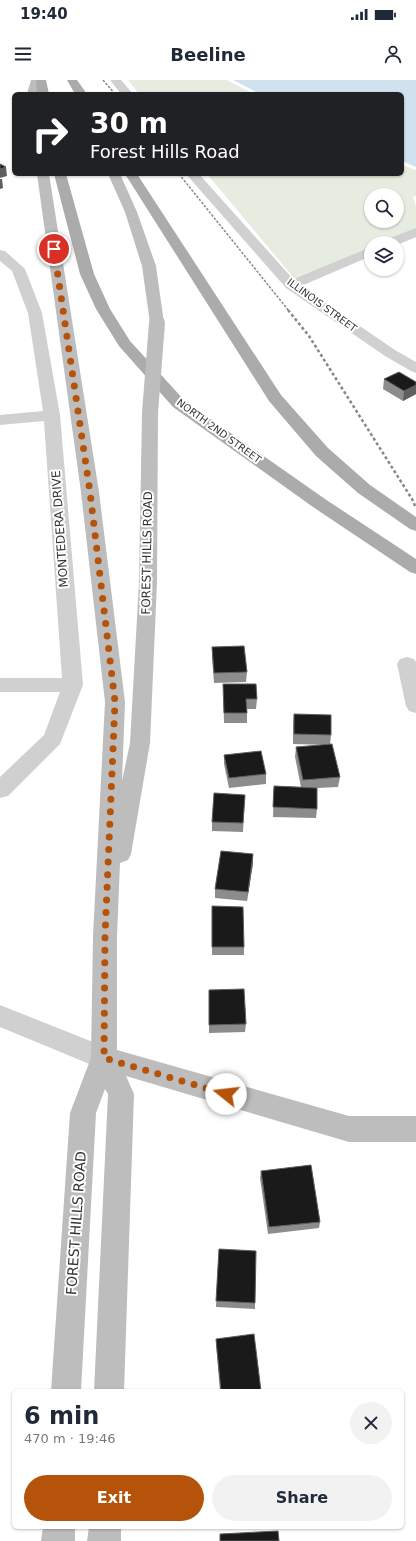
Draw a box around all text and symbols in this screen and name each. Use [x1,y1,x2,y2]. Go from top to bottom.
text: 19:40 [20,5,68,23]
icon: menu [12,43,34,65]
icon: person [382,43,404,65]
text: Beeline [170,44,246,65]
text: 30 m [90,107,168,140]
icon: right [24,108,76,160]
text: Forest Hills Road [90,141,240,162]
map controls [364,188,404,276]
button: search [364,188,404,228]
pin [37,232,71,266]
button: layers [364,236,404,276]
icon: arrive [43,238,65,260]
street label: ILLINOIS STREET [285,276,360,334]
street label: NORTH 2ND STREET [175,397,264,466]
street label: MONTEDERA DRIVE [49,470,71,588]
street label: FOREST HILLS ROAD [139,491,155,615]
position arrow [205,1073,247,1115]
street label: FOREST HILLS ROAD [63,1151,89,1295]
text: 6 min [24,1402,99,1430]
button: close [350,1402,392,1444]
text: 470 m · 19:46 [24,1431,115,1446]
button: Exit [24,1475,204,1521]
button: Share [212,1475,392,1521]

